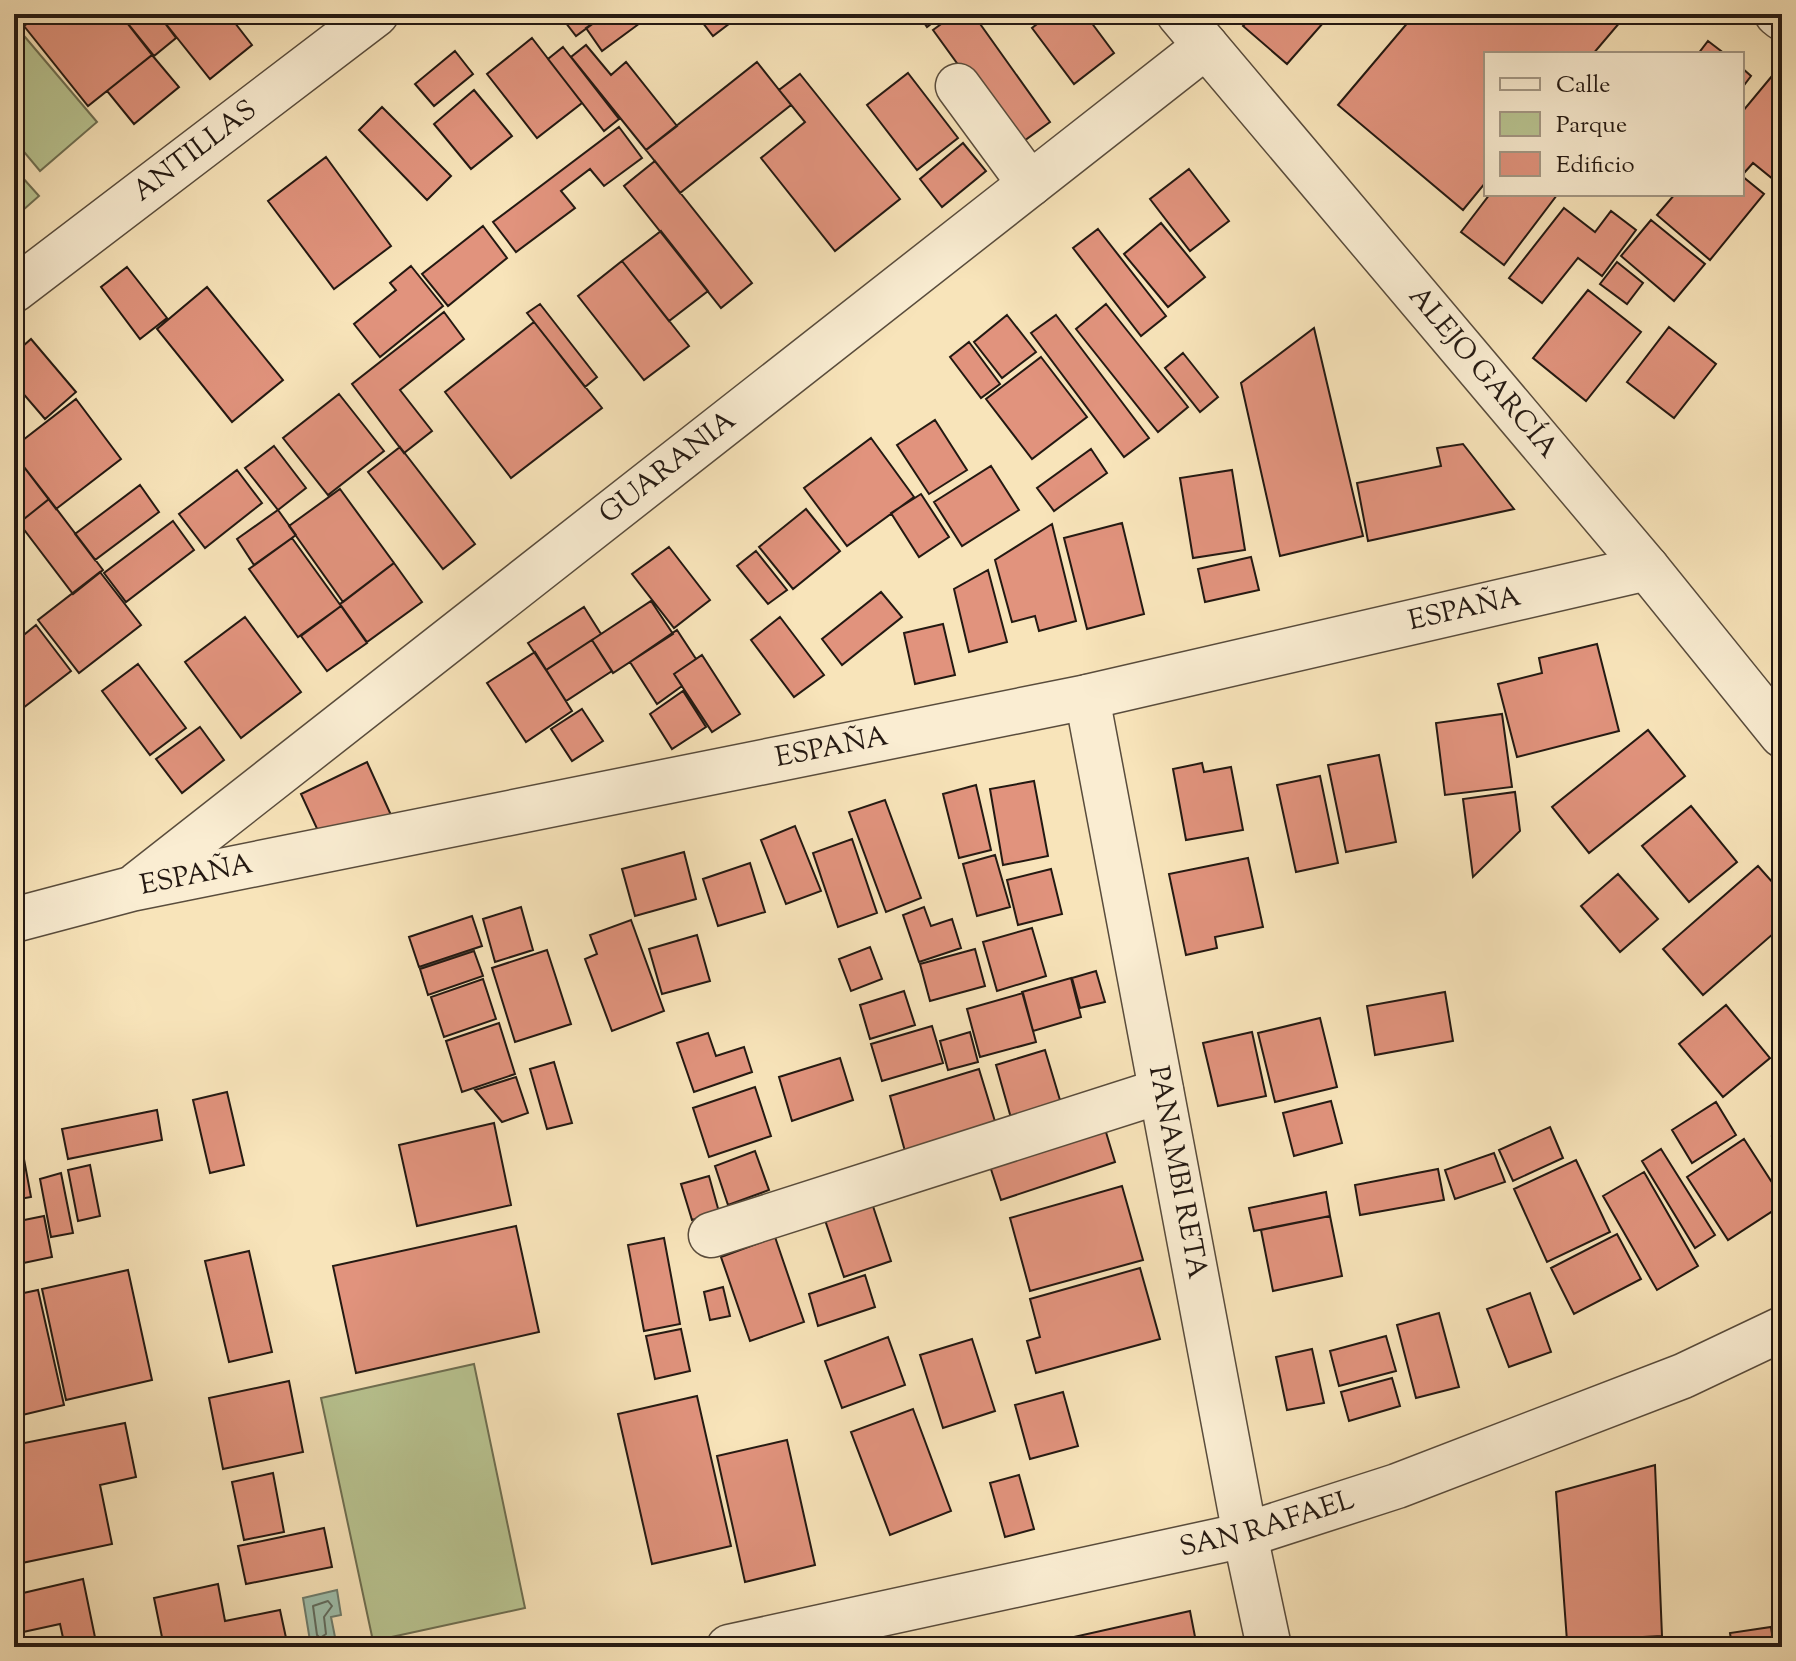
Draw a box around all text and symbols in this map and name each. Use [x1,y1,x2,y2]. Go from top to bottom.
legend [1484,52,1744,196]
text: Calle [1556,69,1610,103]
street label: ANTILLAS [125,91,266,212]
text: Parque [1556,109,1627,143]
text: Edificio [1556,149,1635,183]
street label: ALEJO GARCÍA [1398,278,1567,468]
street label: GUARANIA [591,401,745,534]
street label: ESPAÑA [1405,578,1525,642]
street label: ESPAÑA [772,717,892,779]
street label: ESPAÑA [137,845,257,907]
street label: PANAMBI RETA [1137,1063,1216,1283]
street label: SAN RAFAEL [1176,1481,1360,1569]

